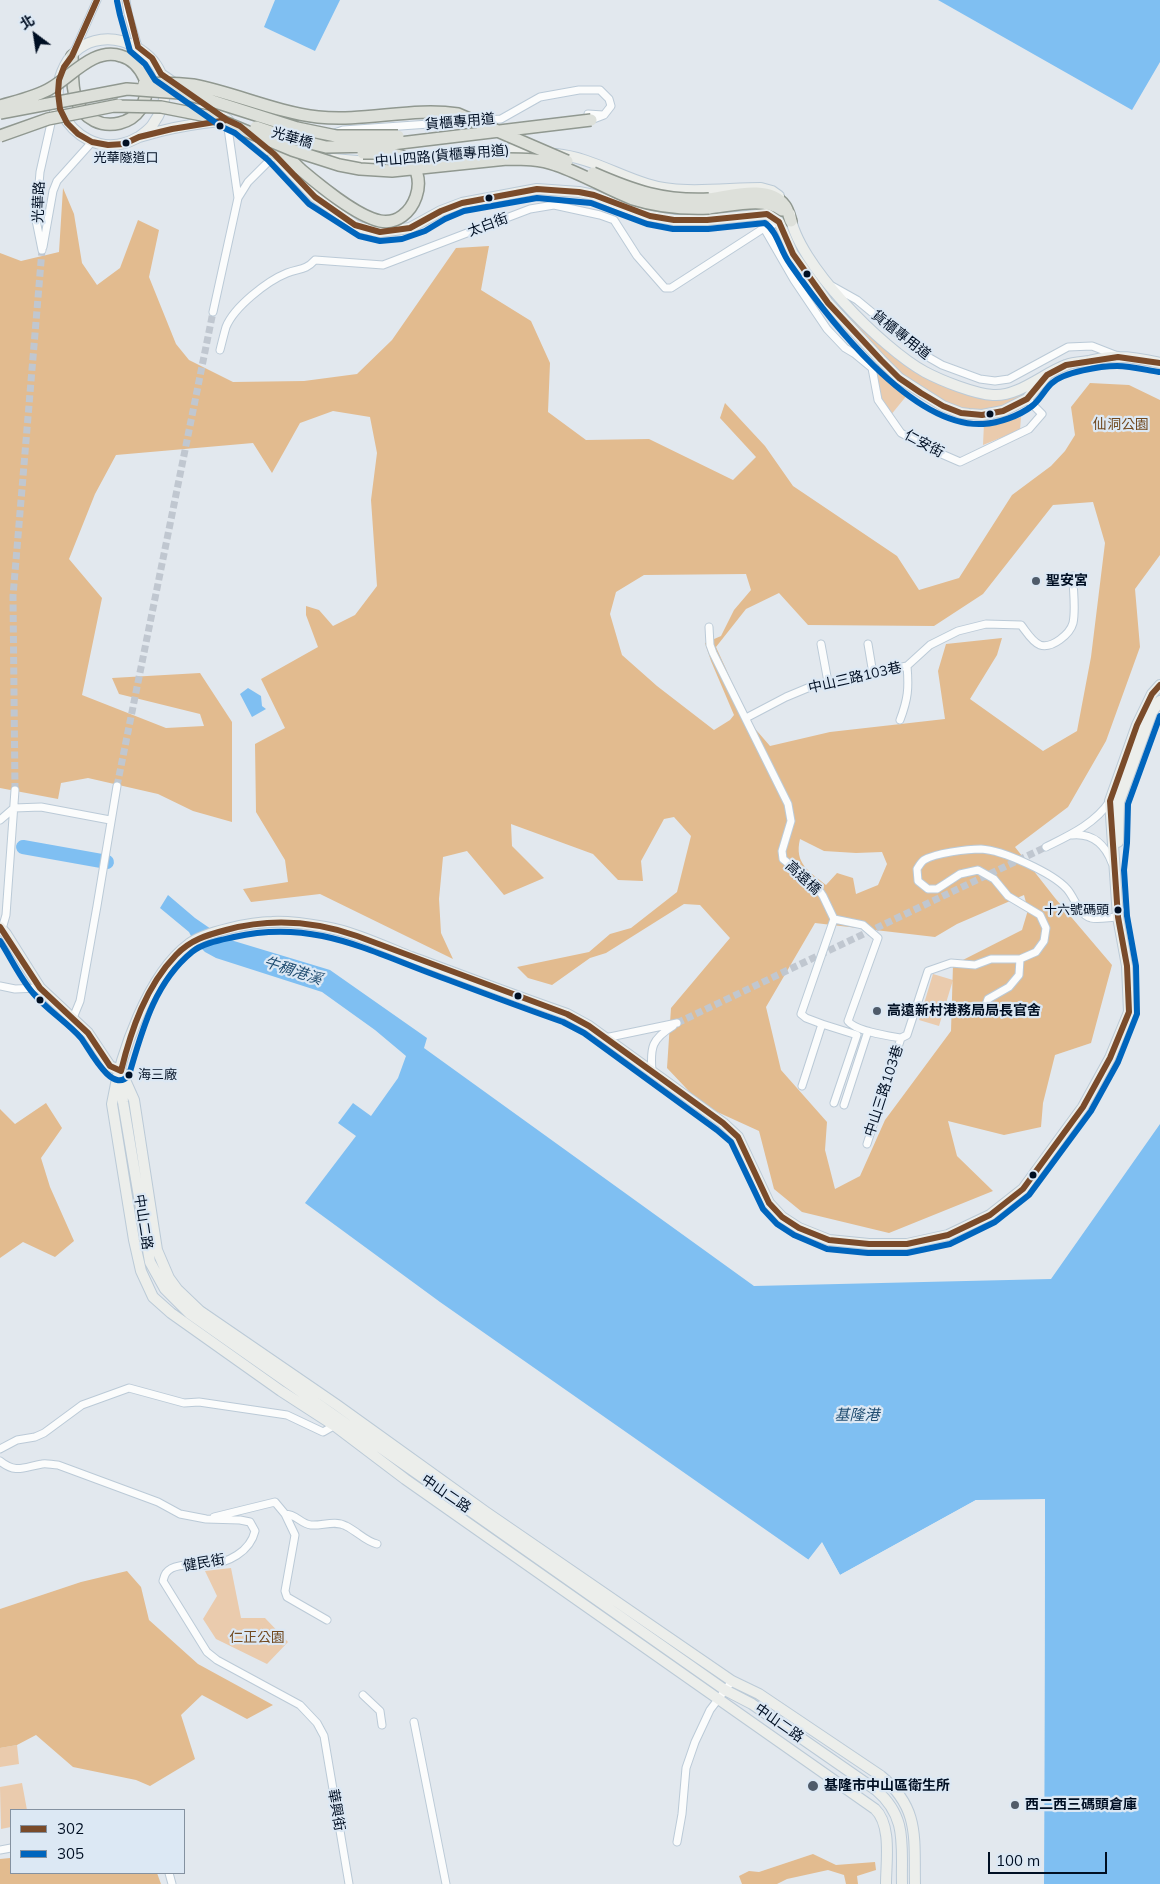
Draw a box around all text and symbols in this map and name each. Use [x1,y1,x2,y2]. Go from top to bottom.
north arrow [10,10,60,60]
text: 北 [17,11,38,33]
street label: 貨櫃專用道 [424,111,496,133]
unlabelled marker [215,121,225,131]
street label: 光華橋 [269,124,315,152]
marker: 光華隧道口 [121,138,131,148]
street label: 中山四路(貨櫃專用道) [374,142,510,170]
place label: 光華隧道口 [94,150,158,166]
street label: 光華路 [30,181,48,223]
unlabelled marker [484,193,494,203]
street label: 太白街 [465,210,511,240]
unlabelled marker [802,269,812,279]
street label: 貨櫃專用道 [868,307,934,363]
unlabelled marker [985,409,995,419]
park label: 仙洞公園 [1093,417,1149,433]
street label: 仁安街 [902,427,946,461]
place label: 聖安宮 [1046,573,1088,589]
marker: 聖安宮 [1030,575,1042,587]
street label: 中山三路103巷 [807,659,903,697]
street label: 高遠橋 [782,858,824,898]
place label: 十六號碼頭 [1044,902,1109,918]
marker: 十六號碼頭 [1113,905,1123,915]
water label: 牛稠港溪 [262,953,324,989]
unlabelled marker [513,991,523,1001]
unlabelled marker [35,995,45,1005]
place label: 高遠新村港務局局長官舍 [887,1003,1041,1019]
marker: 高遠新村港務局局長官舍 [871,1005,883,1017]
street label: 中山三路103巷 [861,1043,907,1139]
place label: 海三廠 [138,1067,177,1083]
marker: 海三廠 [124,1070,134,1080]
unlabelled marker [1028,1170,1038,1180]
street label: 中山二路 [130,1193,156,1251]
water label: 基隆港 [835,1406,879,1424]
street label: 中山二路 [418,1471,474,1517]
street label: 健民街 [182,1551,226,1575]
park label: 仁正公園 [229,1630,285,1646]
street label: 中山二路 [751,1700,807,1746]
place label: 基隆市中山區衛生所 [824,1778,950,1794]
marker: 基隆市中山區衛生所 [806,1779,820,1793]
street label: 華興街 [324,1788,348,1832]
place label: 西二西三碼頭倉庫 [1025,1797,1137,1813]
marker: 西二西三碼頭倉庫 [1009,1799,1021,1811]
legend [10,1809,185,1874]
text: 302 [57,1819,84,1838]
scale bar [990,1842,1109,1874]
text: 305 [57,1844,84,1863]
text: 100 m [996,1851,1040,1870]

